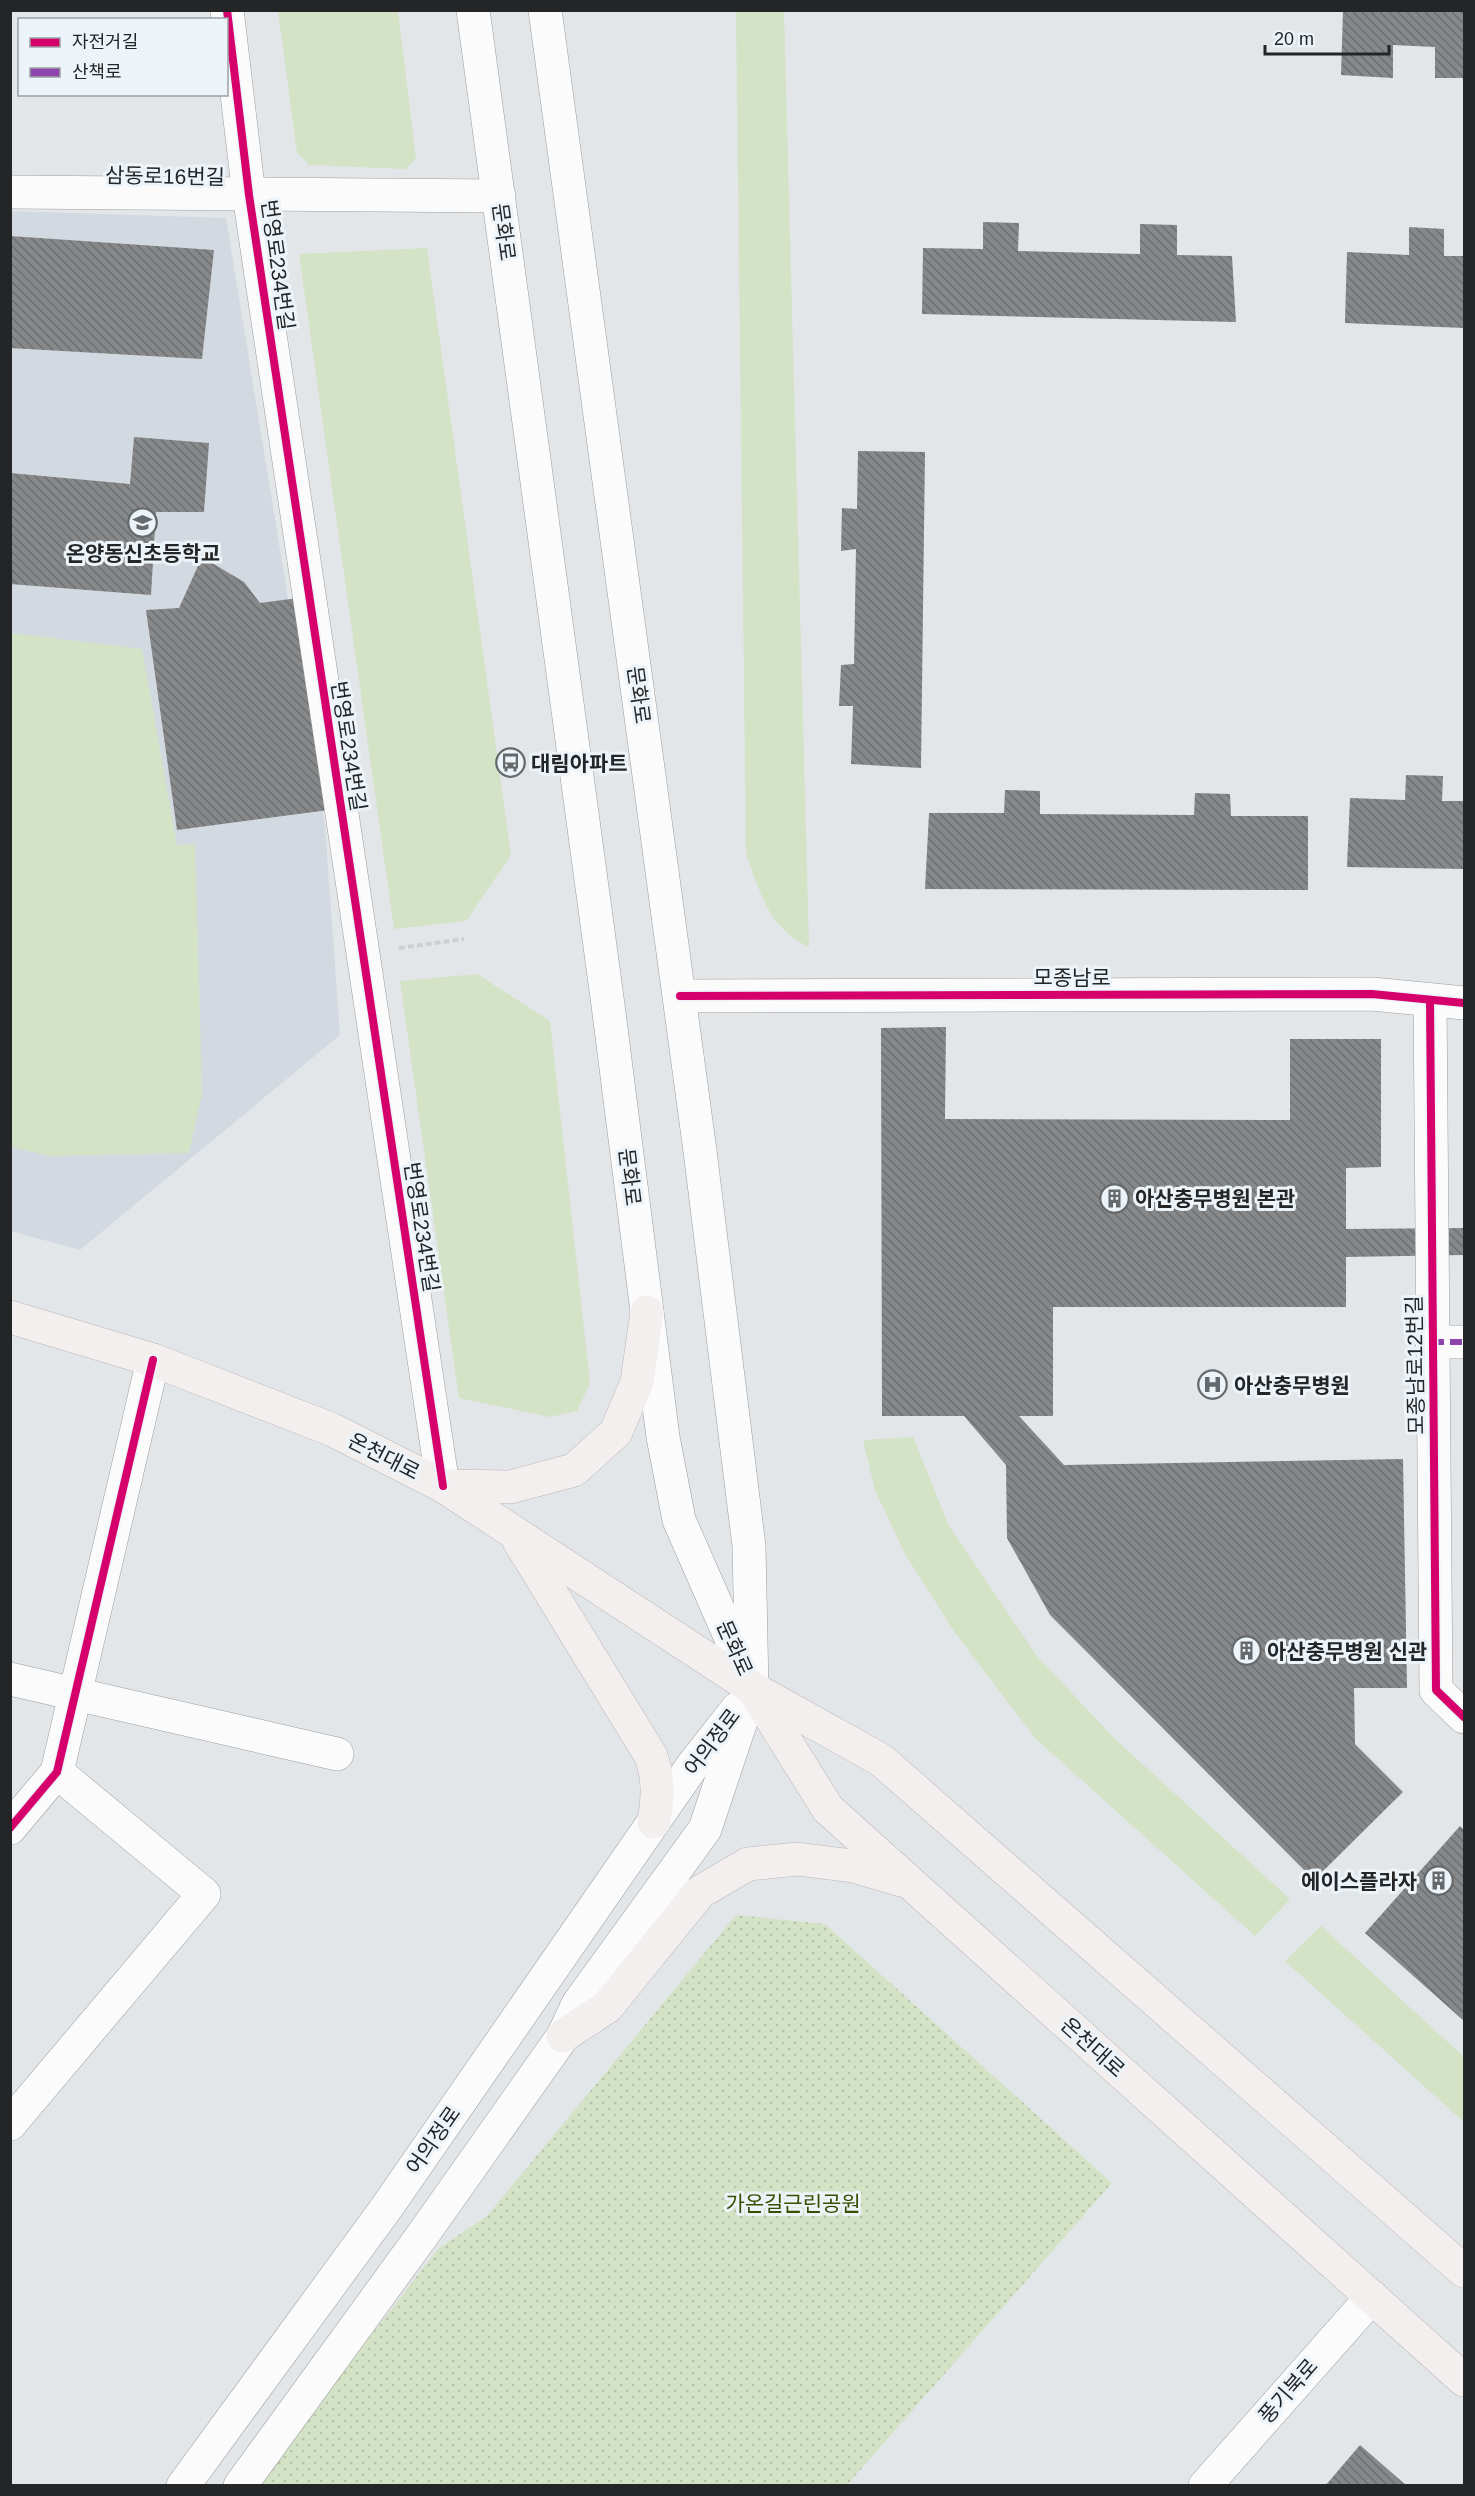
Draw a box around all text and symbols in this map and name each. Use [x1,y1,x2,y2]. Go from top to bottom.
legend [18,18,228,96]
scale bar [1265,18,1390,56]
text: 20 m [1274,29,1314,49]
text: 자전거길 [72,32,138,52]
text: 산책로 [72,62,122,82]
street label: 삼동로16번길 [105,163,225,189]
street label: 번영로234번길 [257,198,299,332]
street label: 문화로 [489,202,519,262]
school or university icon: 온양동신초등학교 [127,506,159,538]
place label: 온양동신초등학교 [66,542,220,565]
street label: 문화로 [624,665,654,725]
street label: 번영로234번길 [327,679,371,813]
bus stop icon: 대림아파트 [494,747,526,779]
place label: 대림아파트 [531,752,628,775]
street label: 모종남로 [1033,966,1111,989]
street label: 문화로 [615,1147,645,1207]
street label: 번영로234번길 [400,1160,444,1294]
building icon: 아산충무병원 본관 [1098,1182,1130,1214]
place label: 아산충무병원 본관 [1135,1187,1295,1210]
street label: 모종남로12번길 [1402,1295,1428,1435]
hospital icon: 아산충무병원 [1197,1369,1229,1401]
place label: 아산충무병원 [1234,1374,1350,1397]
street label: 온천대로 [344,1428,424,1484]
street label: 문화로 [713,1617,757,1679]
building icon: 아산충무병원 신관 [1230,1635,1262,1667]
place label: 아산충무병원 신관 [1267,1640,1427,1663]
street label: 어의정로 [680,1704,744,1780]
building icon: 에이스플라자 [1422,1865,1454,1897]
place label: 에이스플라자 [1301,1870,1417,1893]
street label: 온천대로 [1057,2013,1129,2081]
street label: 어의정로 [401,2102,465,2178]
park label: 가온길근린공원 [725,2192,861,2215]
street label: 풍기북로 [1254,2354,1322,2428]

